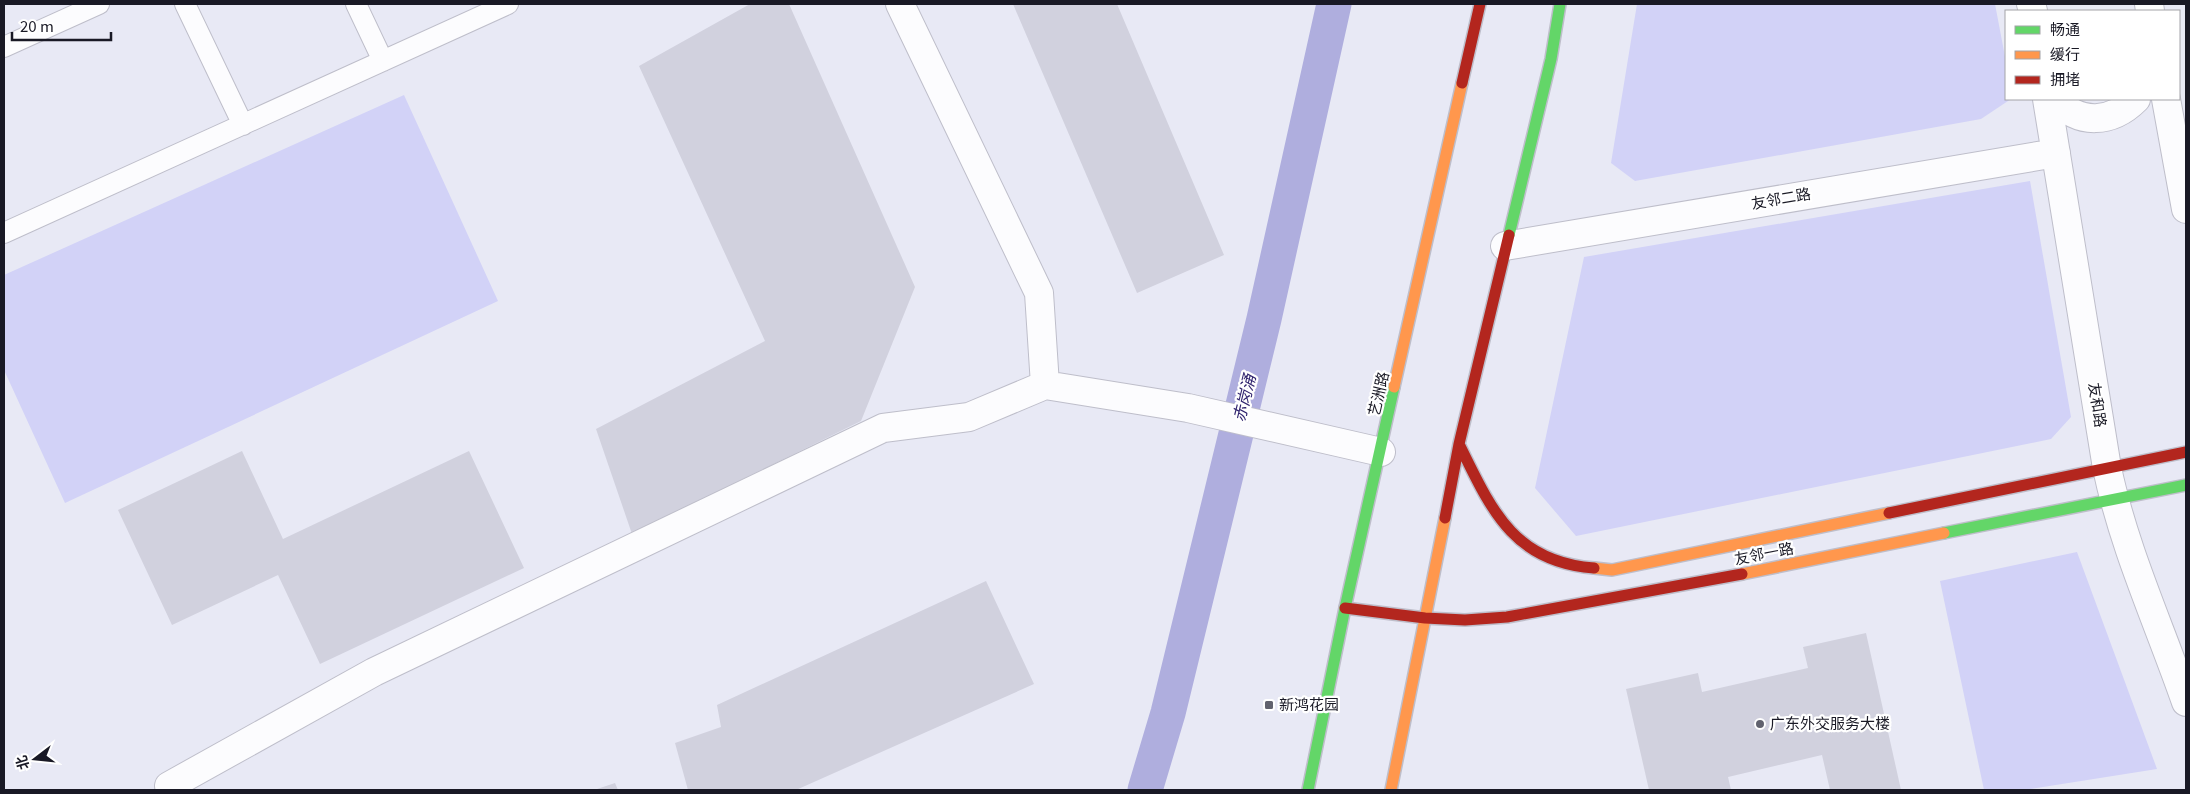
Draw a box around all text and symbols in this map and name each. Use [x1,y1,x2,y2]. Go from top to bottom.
scale bar [12,10,111,42]
legend [2005,10,2180,100]
text: 20 m [20,15,54,36]
text: 畅通 [2050,18,2080,39]
text: 缓行 [2050,43,2080,64]
text: 拥堵 [2050,68,2080,89]
street label: 友邻二路 [1749,182,1812,213]
street label: 艺洲路 [1362,369,1393,418]
water label: 赤岗涌 [1226,370,1261,424]
street label: 友和路 [2085,381,2112,429]
street label: 友邻一路 [1732,536,1795,569]
place label: 新鸿花园 [1279,693,1339,714]
marker: 新鸿花园 [1263,699,1275,711]
place label: 广东外交服务大楼 [1770,712,1890,733]
marker: 广东外交服务大楼 [1754,718,1766,730]
north arrow [10,734,60,784]
text: 北 [10,753,33,772]

